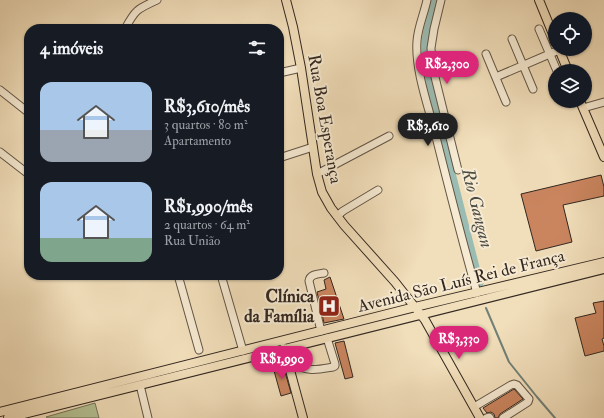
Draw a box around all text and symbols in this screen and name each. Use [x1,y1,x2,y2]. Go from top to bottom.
map controls [548,12,592,108]
button: locate [548,12,592,56]
icon: filters [246,37,268,59]
text: 4 imóveis [40,38,103,59]
pin: R$2,300 [410,51,484,85]
street label: Rua Boa Esperança [302,53,347,186]
text: R$2,300 [425,56,469,72]
button: layers [548,64,592,108]
text: R$3,610/mês [164,96,250,117]
icon: home [72,98,120,146]
pin: R$3,610 [391,113,465,147]
text: 3 quartos · 80 m² [164,117,248,133]
text: R$3,610 [407,118,449,134]
text: Apartamento [164,133,231,149]
water label: Rio Gangan [456,165,498,250]
text: R$1,990/mês [164,196,253,217]
icon: home [72,198,120,246]
text: 2 quartos · 64 m² [164,217,250,233]
text: Rua União [164,233,220,249]
street label: Avenida São Luís Rei de França [354,245,568,317]
place label: Clínica da Família [244,286,315,327]
hospital icon: Clínica da Família [316,293,342,319]
pin: R$3,330 [422,326,496,360]
text: R$3,330 [438,331,480,347]
pin: R$1,990 [245,346,319,380]
text: R$1,990 [260,351,304,367]

